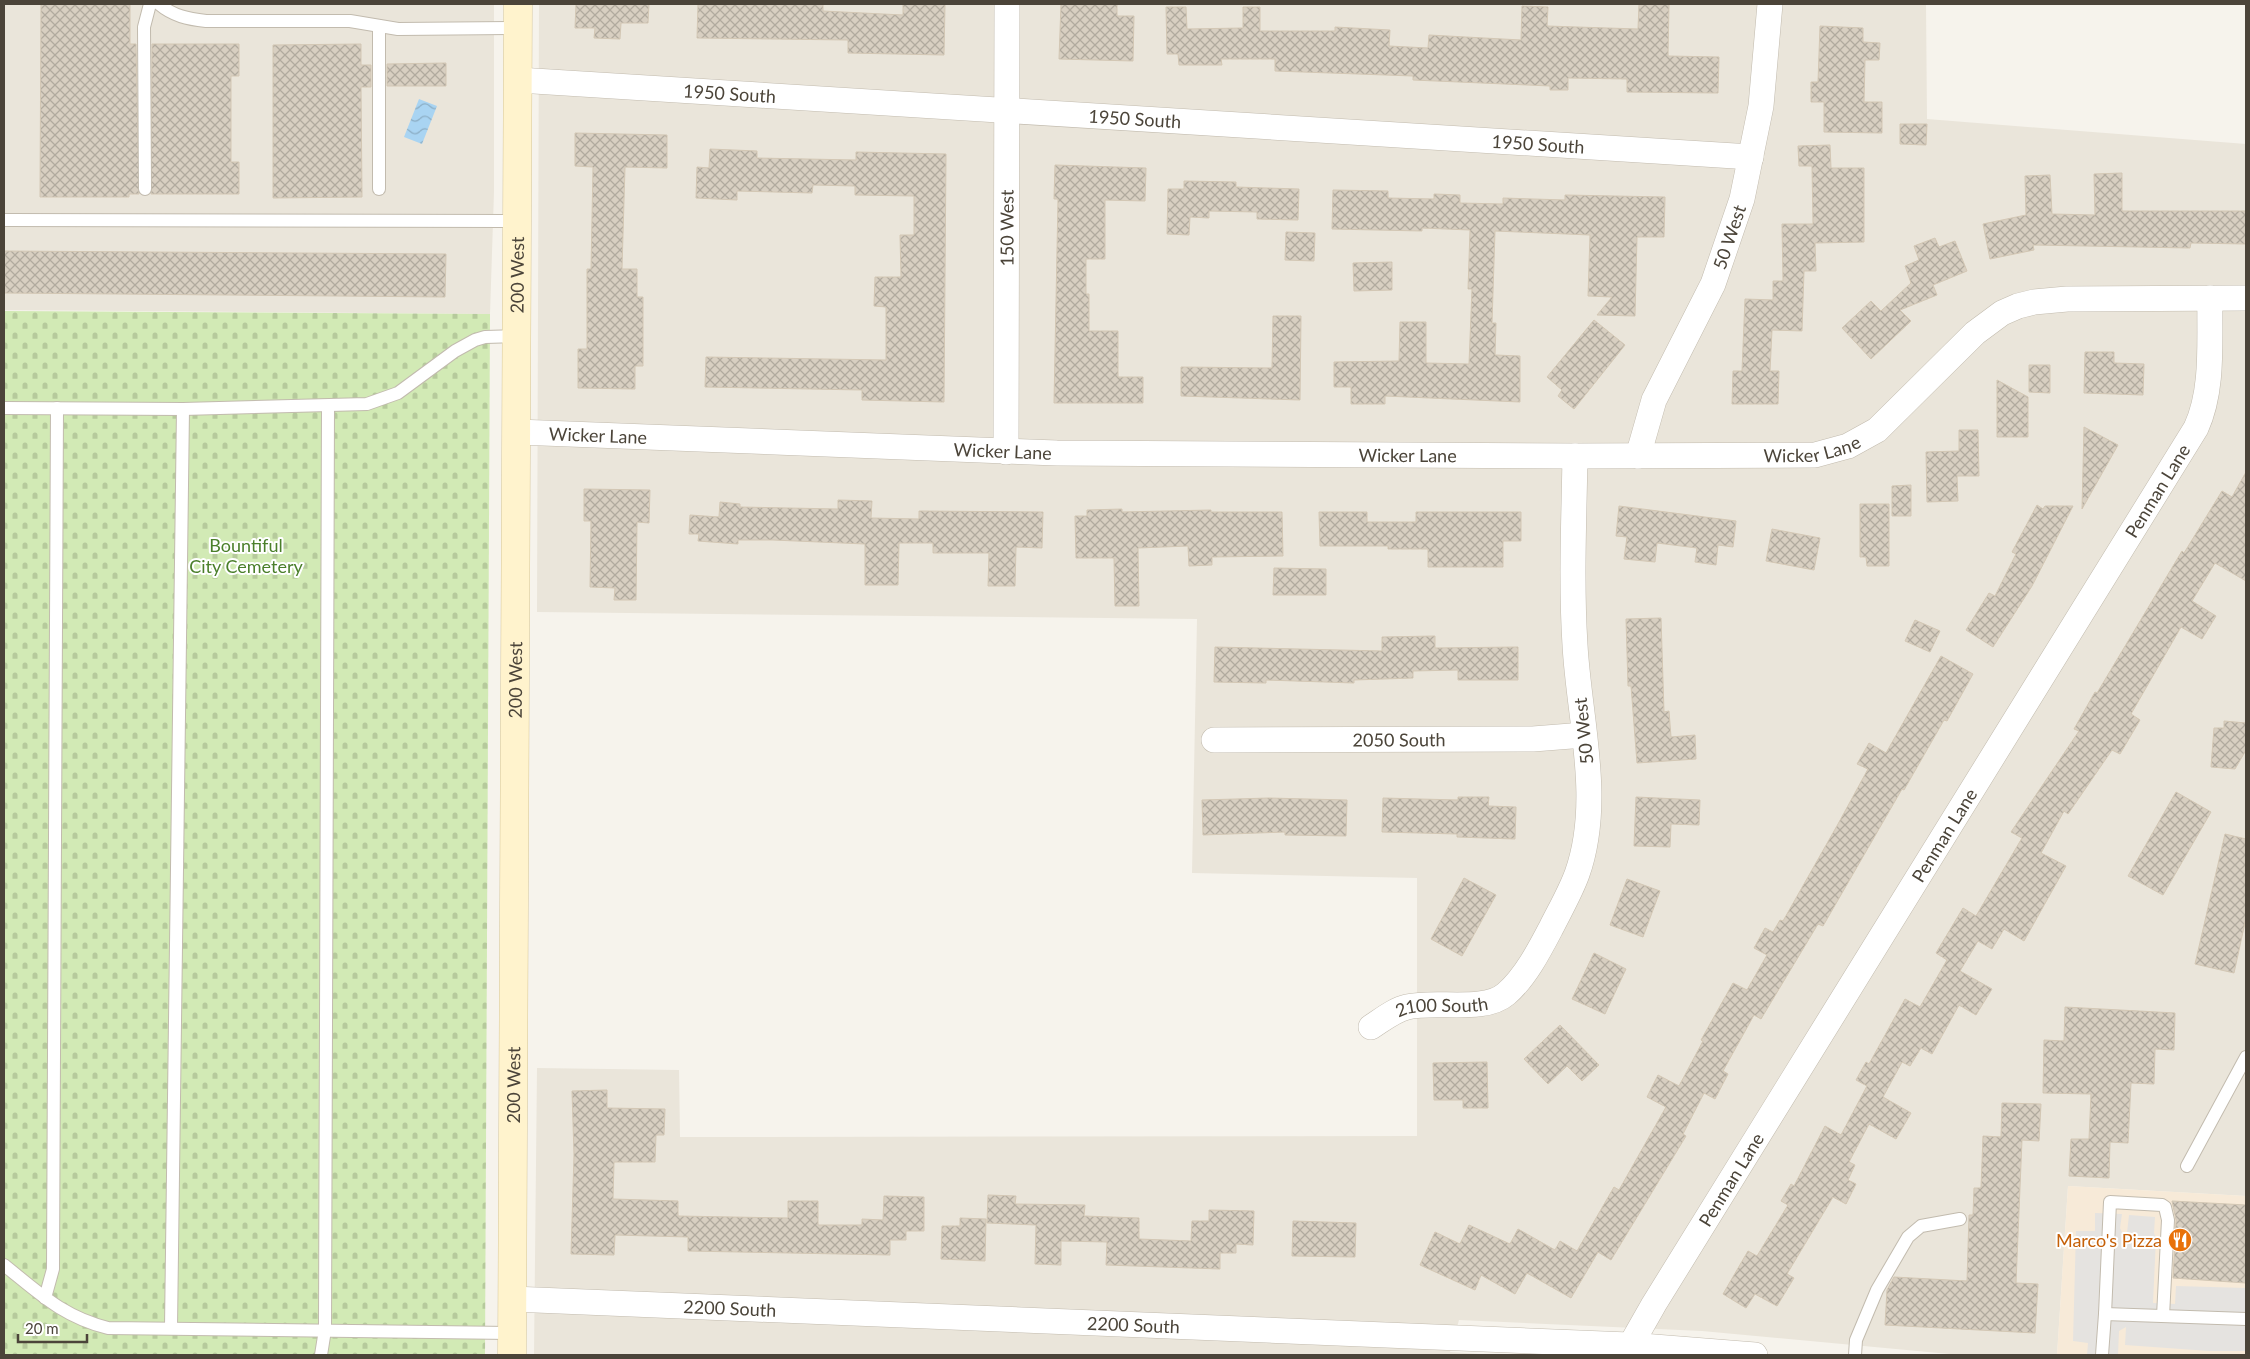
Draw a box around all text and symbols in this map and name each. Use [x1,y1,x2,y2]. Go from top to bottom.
street label: 1950 South [683,79,777,107]
street label: 1950 South [1088,105,1182,132]
street label: 1950 South [1491,130,1585,158]
street label: 150 West [995,189,1018,267]
street label: 50 West [1708,201,1750,272]
street label: 200 West [506,236,528,314]
street label: Wicker Lane [548,422,647,448]
street label: Wicker Lane [1763,430,1864,466]
street label: Wicker Lane [953,438,1052,464]
street label: Penman Lane [2120,440,2194,542]
street label: Wicker Lane [1358,444,1457,466]
park label: Bountiful City Cemetery [189,534,304,577]
street label: 200 West [504,641,526,719]
street label: 50 West [1569,696,1597,765]
street label: 2050 South [1353,728,1445,751]
street label: Penman Lane [1907,784,1981,886]
street label: 2100 South [1392,992,1490,1021]
street label: 200 West [502,1046,524,1124]
street label: Penman Lane [1694,1129,1768,1230]
restaurant icon: Marco's Pizza [2167,1227,2193,1253]
place label: Marco's Pizza [2056,1229,2162,1251]
street label: 2200 South [683,1295,777,1321]
scale bar [18,1312,86,1344]
street label: 2200 South [1087,1312,1180,1337]
text: 20 m [25,1319,59,1337]

